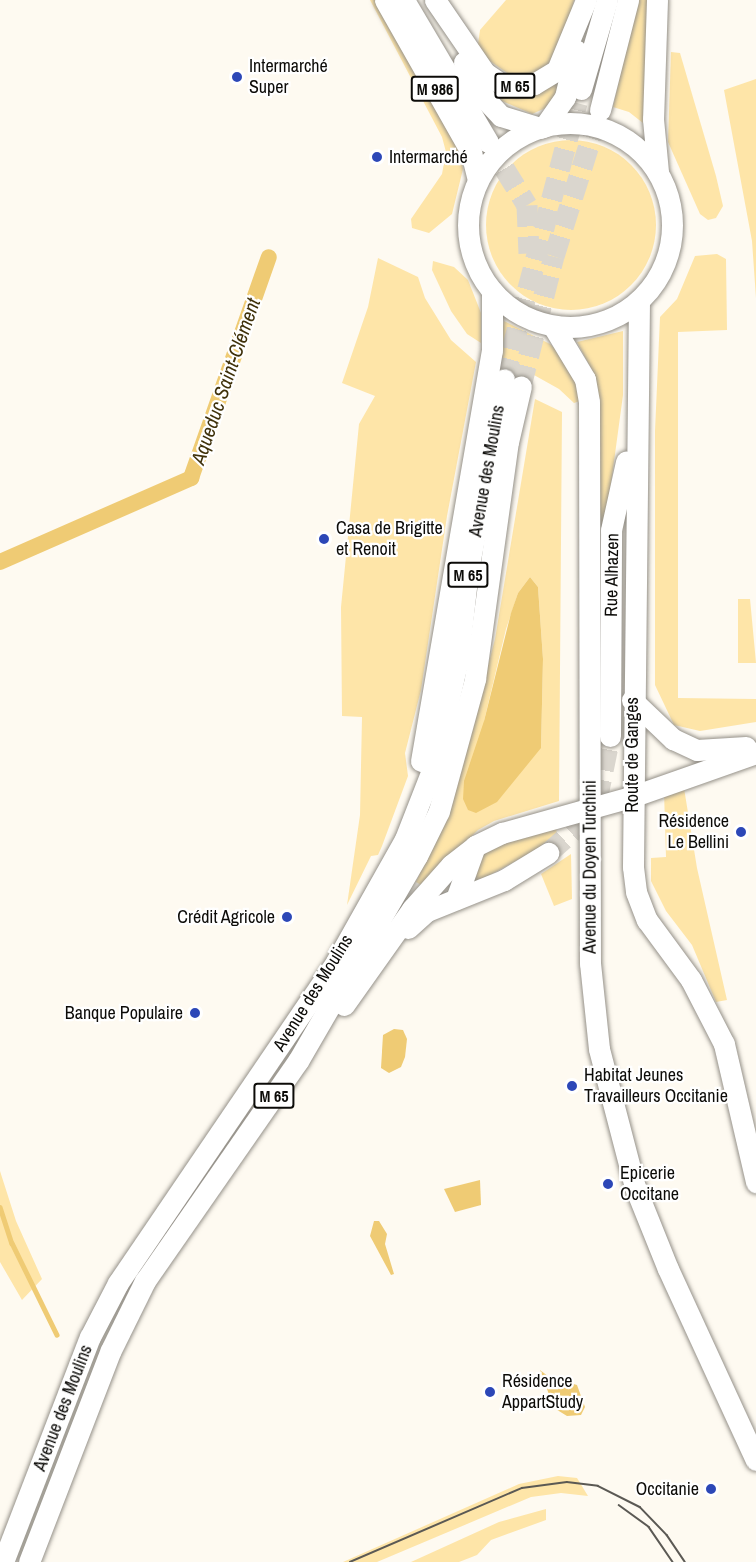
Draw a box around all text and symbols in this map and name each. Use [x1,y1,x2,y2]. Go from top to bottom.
place label: Intermarché Super [249,56,328,98]
marker: Intermarché Super [230,70,244,84]
road number: M 65 [494,73,536,99]
road number: M 986 [410,76,460,102]
place label: Intermarché [389,146,468,168]
marker: Intermarché [370,150,384,164]
water label: Aqueduc Saint-Clément [185,295,265,467]
street label: Avenue des Moulins [465,403,509,539]
place label: Casa de Brigitte et Renoit [336,518,443,560]
marker: Casa de Brigitte et Renoit [317,532,331,546]
street label: Rue Alhazen [600,533,624,617]
road number: M 65 [447,562,489,588]
street label: Route de Ganges [621,697,643,813]
street label: Avenue du Doyen Turchini [579,780,601,954]
place label: Résidence Le Bellini [658,811,729,854]
marker: Résidence Le Bellini [734,825,748,839]
place label: Crédit Agricole [177,906,275,928]
marker: Crédit Agricole [280,910,294,924]
street label: Avenue des Moulins [268,931,358,1055]
place label: Banque Populaire [65,1002,183,1024]
marker: Banque Populaire [188,1006,202,1020]
place label: Habitat Jeunes Travailleurs Occitanie [584,1065,728,1108]
marker: Habitat Jeunes Travailleurs Occitanie [565,1079,579,1093]
road number: M 65 [253,1083,295,1109]
place label: Epicerie Occitane [620,1163,679,1206]
marker: Epicerie Occitane [601,1177,615,1191]
street label: Avenue des Moulins [29,1342,97,1474]
place label: Résidence AppartStudy [502,1371,583,1414]
marker: Résidence AppartStudy [483,1385,497,1399]
place label: Occitanie [636,1478,699,1500]
marker: Occitanie [704,1482,718,1496]

